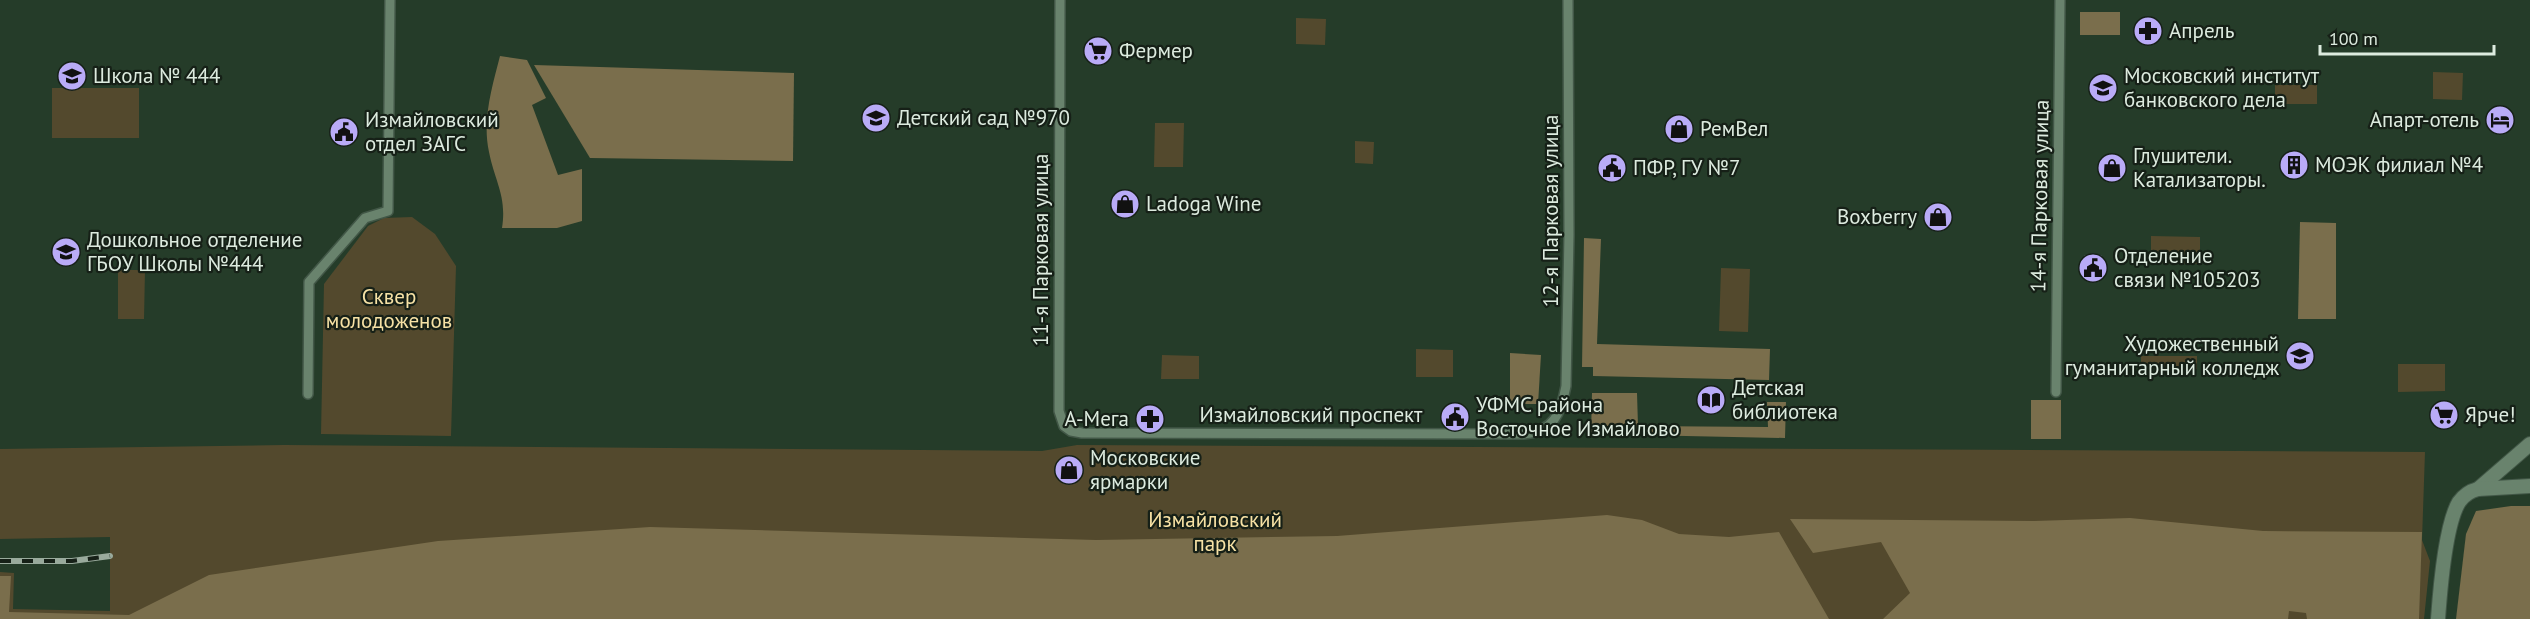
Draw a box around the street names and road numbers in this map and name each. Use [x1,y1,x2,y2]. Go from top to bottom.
street label: 14-я Парковая улица [2024,99,2055,293]
street label: 12-я Парковая улица [1537,115,1564,307]
street label: 11-я Парковая улица [1027,154,1054,346]
street label: Измайловский проспект [1200,401,1423,428]

